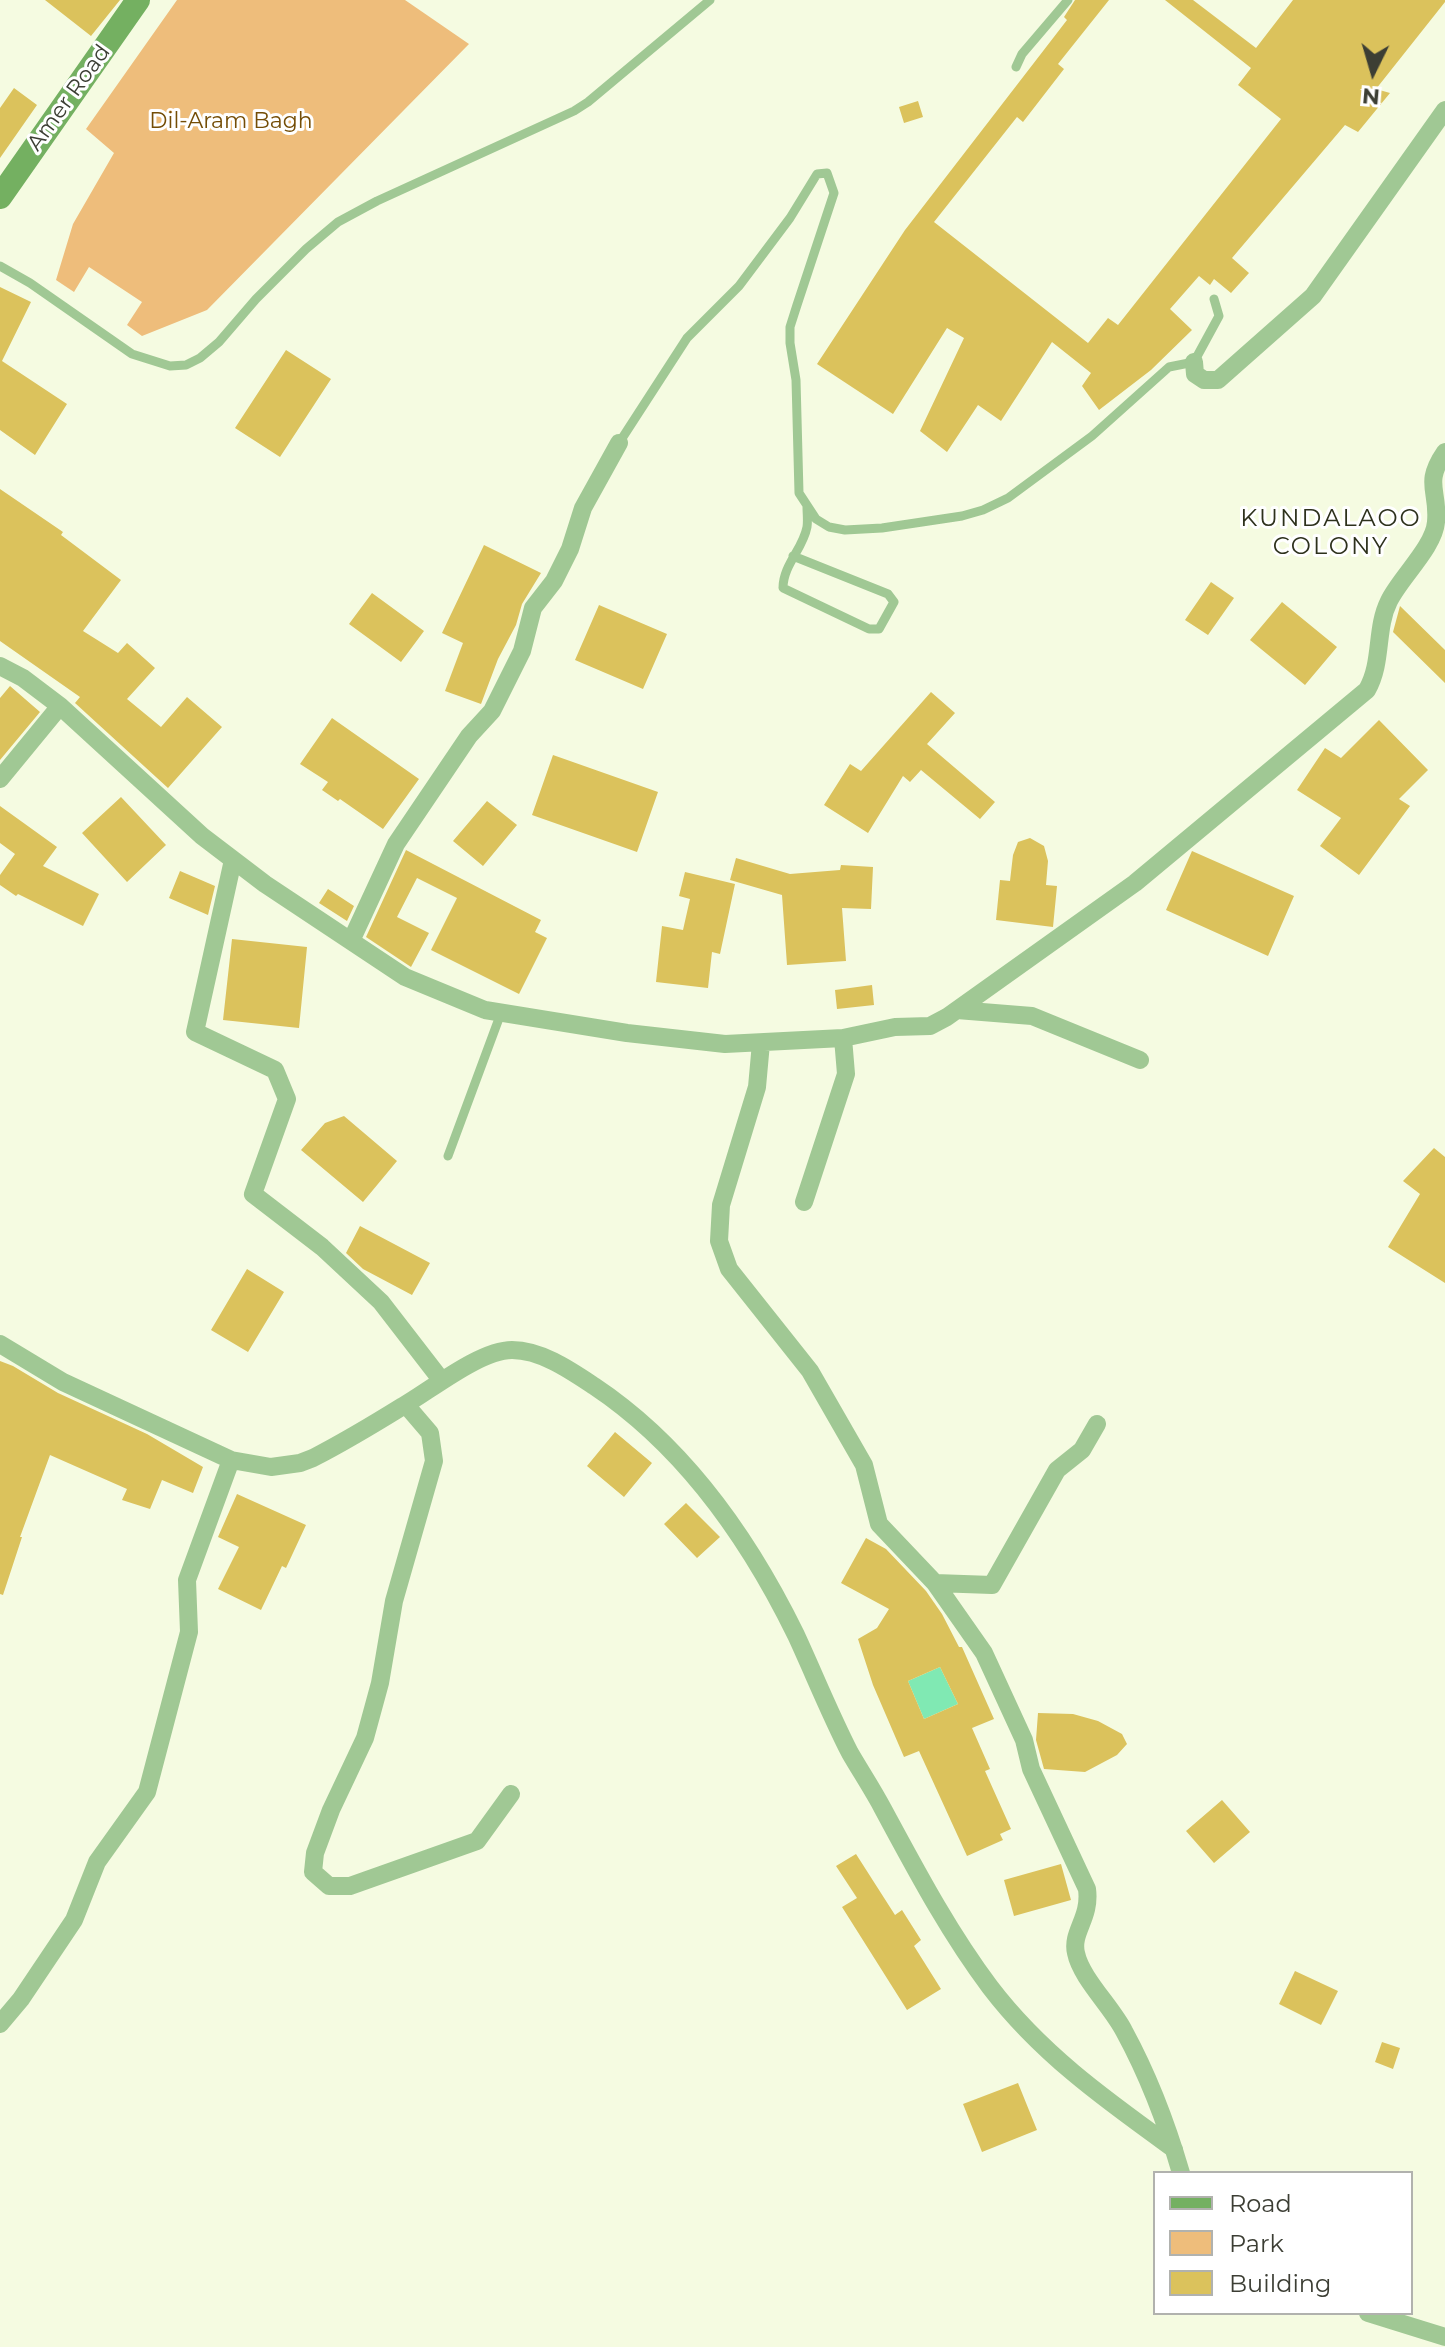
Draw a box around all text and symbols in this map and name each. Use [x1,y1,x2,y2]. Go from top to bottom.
north arrow [1333,32,1413,112]
street label: Amer Road [22,40,116,156]
text: N [1361,82,1381,111]
park label: Dil-Aram Bagh [149,109,313,135]
district label: KUNDALAOO COLONY [1240,505,1422,561]
legend [1153,2171,1413,2315]
text: Road [1229,2189,1292,2218]
text: Park [1229,2229,1284,2258]
text: Building [1229,2269,1332,2298]

